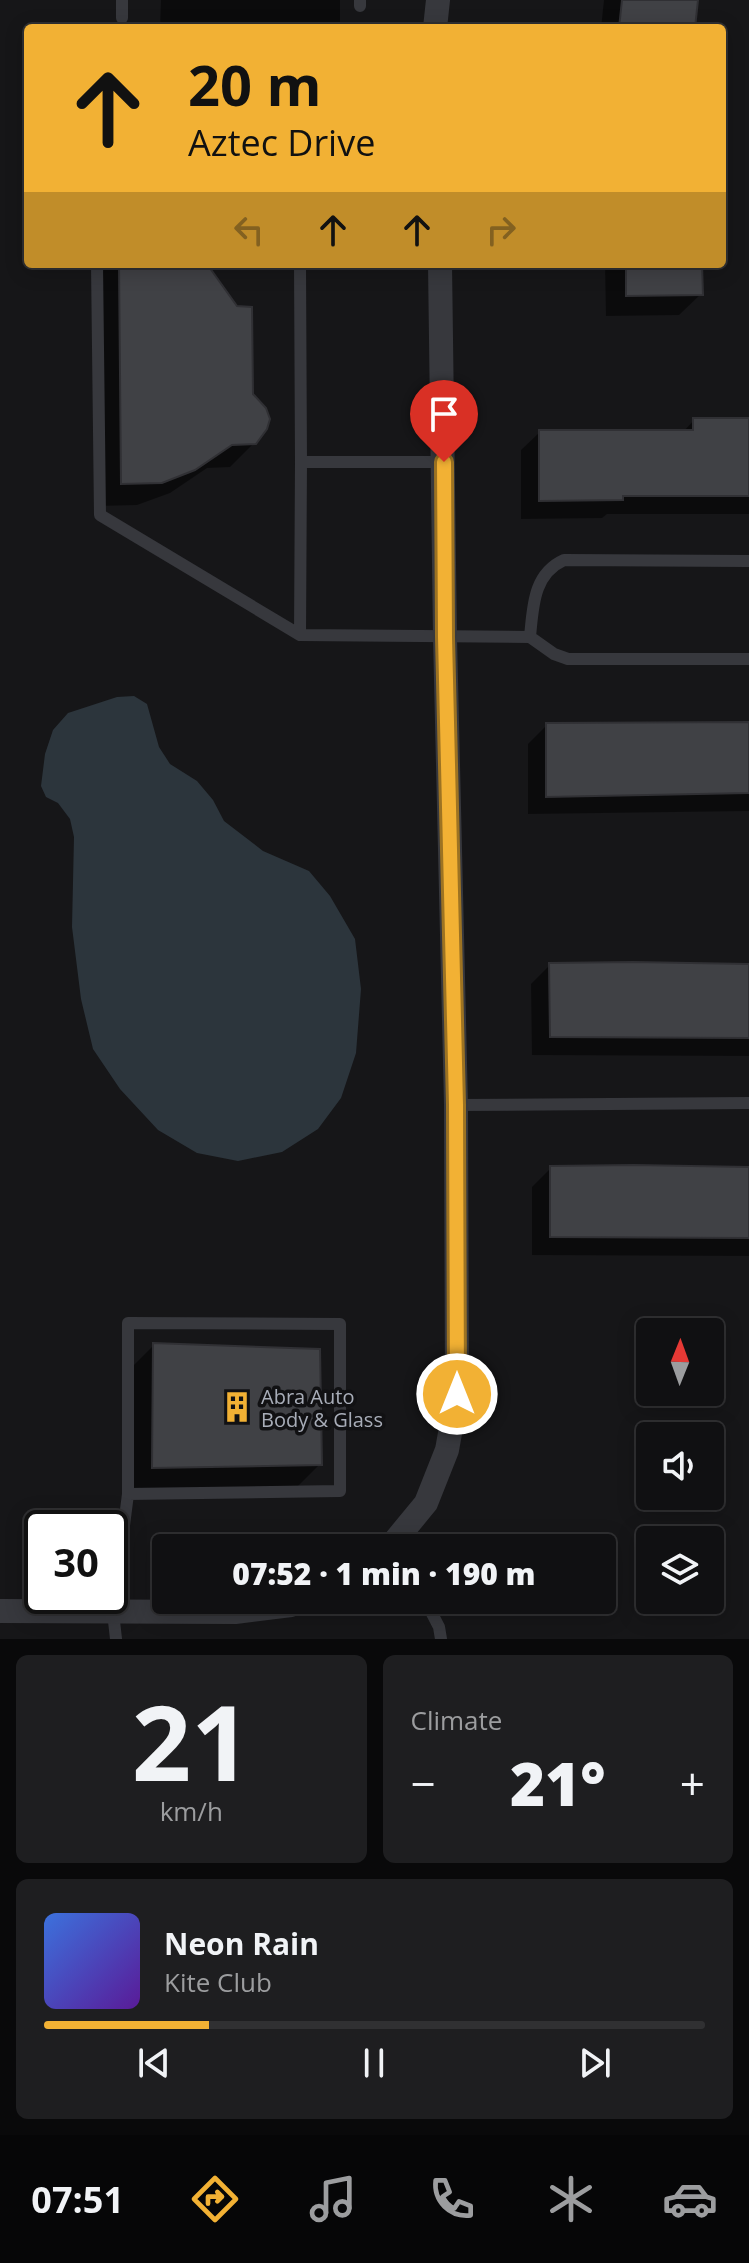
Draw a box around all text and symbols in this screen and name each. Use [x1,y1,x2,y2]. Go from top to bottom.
text: 20 m [188,46,322,122]
icon: ahead [56,56,160,160]
text: Aztec Drive [188,118,375,167]
icon: left [227,208,271,252]
icon: ahead [311,208,355,252]
icon: ahead [395,208,439,252]
icon: right [479,208,523,252]
pin [410,380,478,462]
icon: arrive [422,392,466,436]
north arrow [636,1318,724,1406]
map controls [636,1318,724,1614]
position arrow [415,1352,499,1436]
place label: Abra Auto Body & Glass [261,1383,383,1433]
building icon: Abra Auto Body & Glass [220,1390,254,1424]
button: sound [636,1422,724,1510]
speed limit sign: 30 [24,1510,128,1614]
button: layers [636,1526,724,1614]
text: 07:52 · 1 min · 190 m [232,1553,536,1594]
text: 21 [132,1670,251,1811]
text: Climate [411,1702,502,1738]
text: 21° [510,1742,606,1824]
text: − [411,1753,436,1813]
text: + [680,1753,705,1813]
text: km/h [160,1793,223,1829]
text: Neon Rain [164,1923,319,1964]
text: Kite Club [164,1964,272,2000]
icon: previous [132,2041,176,2085]
icon: pause [352,2041,396,2085]
icon: next [573,2041,617,2085]
icon: directions [187,2171,243,2227]
icon: music [305,2171,361,2227]
icon: phone [424,2171,480,2227]
icon: climate [543,2171,599,2227]
icon: car [662,2171,718,2227]
text: 07:51 [31,2175,124,2224]

